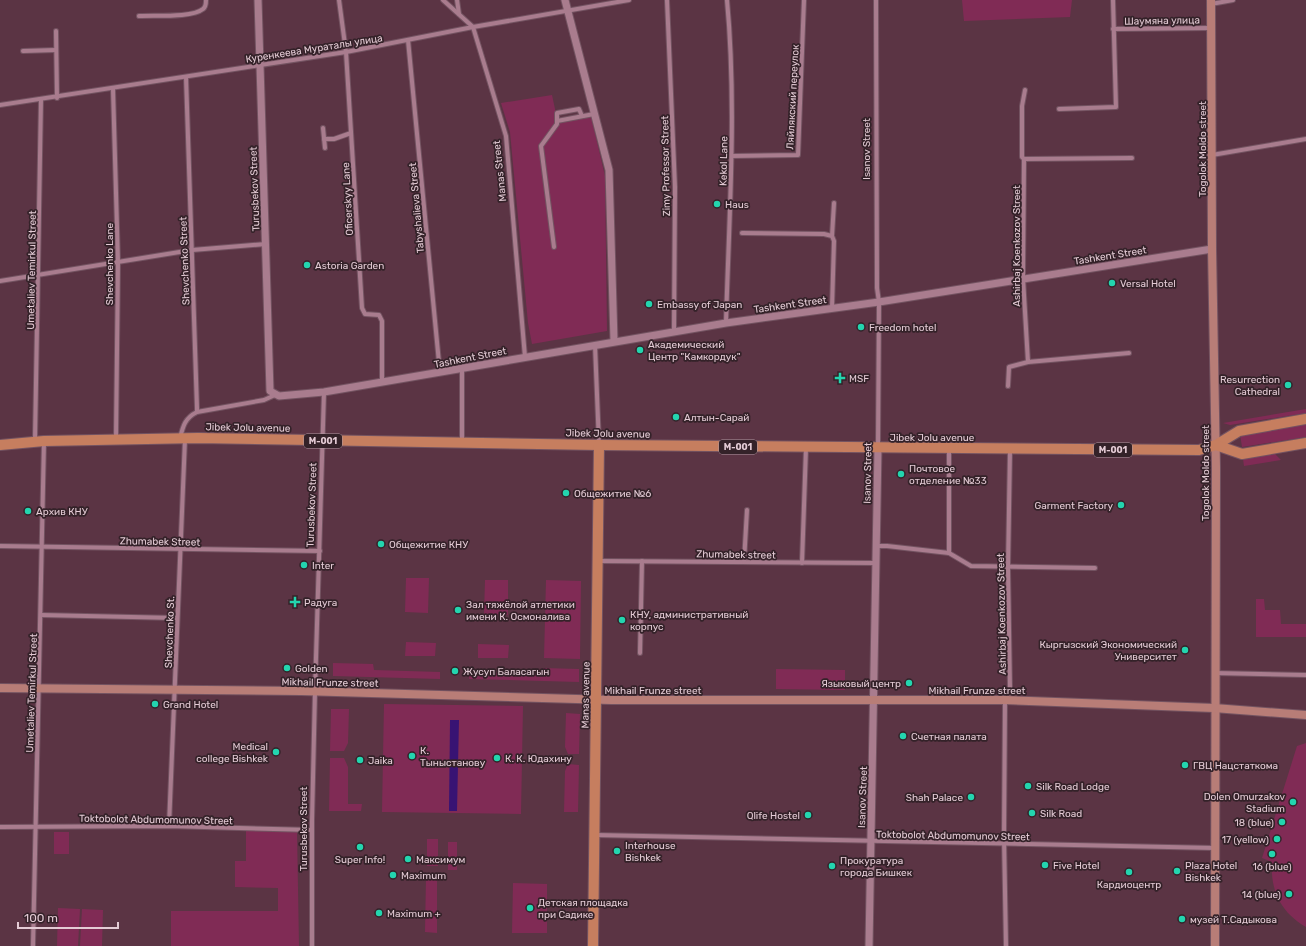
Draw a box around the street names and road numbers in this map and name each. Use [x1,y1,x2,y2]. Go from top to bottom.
street label: Шаумяна улица [1124,14,1200,28]
street label: Куренкеева Мураталы улица [245,32,384,66]
street label: Ляйлякский переулок [784,43,802,150]
street label: Togolok Moldo street [1197,101,1209,197]
street label: Zimy Professor Street [659,115,673,217]
street label: Isanov Street [861,118,873,180]
street label: Kekol Lane [718,136,730,186]
street label: Manas Street [491,140,509,202]
street label: Turusbekov Street [248,146,262,231]
street label: Oficerskyy Lane [340,162,356,236]
street label: Tabyshalieva Street [407,162,427,254]
street label: Ashirbaj Koenkozov Street [1011,185,1023,307]
street label: Umetaliev Temirkul Street [25,210,39,330]
street label: Shevchenko Street [177,217,193,305]
street label: Shevchenko Lane [104,222,116,305]
street label: Tashkent Street [1073,244,1147,268]
street label: Tashkent Street [753,294,827,316]
street label: Tashkent Street [433,345,507,371]
street label: Jibek Jolu avenue [205,421,291,435]
street label: Togolok Moldo street [1200,425,1212,521]
street label: Jibek Jolu avenue [565,427,651,441]
street label: Jibek Jolu avenue [890,432,975,444]
road number: М-001 [304,434,342,448]
road number: М-001 [719,440,757,454]
street label: Isanov Street [861,442,875,504]
road number: М-001 [1094,443,1132,457]
street label: Turusbekov Street [305,462,319,548]
street label: Zhumabek Street [120,535,200,549]
street label: Zhumabek street [696,548,776,562]
street label: Ashirbaj Koenkozov Street [995,553,1009,675]
street label: Shevchenko St. [163,596,177,668]
street label: Umetaliev Temirkul Street [24,633,40,753]
street label: Manas avenue [579,661,593,728]
street label: Mikhail Frunze street [281,676,379,690]
street label: Mikhail Frunze street [605,685,702,697]
street label: Mikhail Frunze street [929,685,1026,697]
street label: Isanov Street [856,766,870,828]
street label: Turusbekov Street [298,787,310,871]
street label: Toktobolot Abdumomunov Street [79,813,233,827]
street label: Toktobolot Abdumomunov Street [876,829,1030,843]

